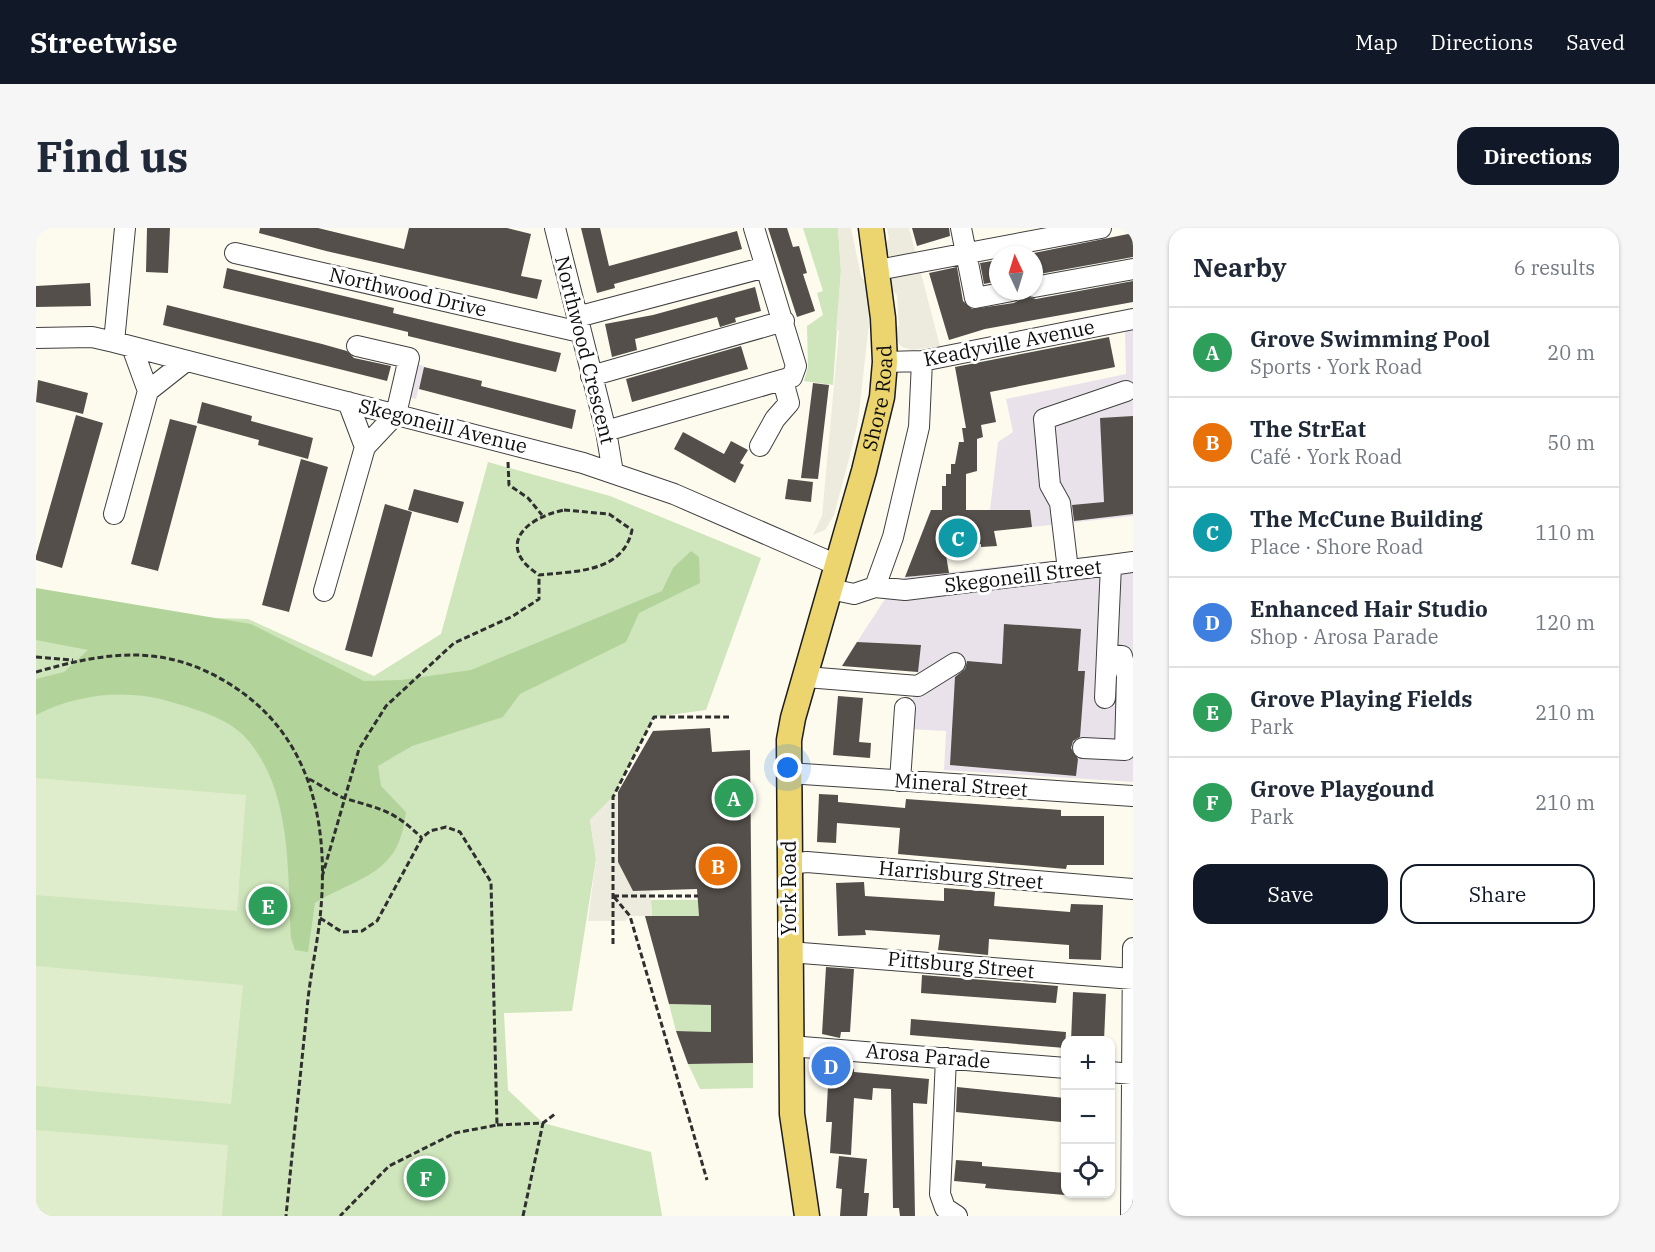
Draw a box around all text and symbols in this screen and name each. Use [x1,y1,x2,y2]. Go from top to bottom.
text: Streetwise [30,24,177,61]
text: Map [1355,28,1398,56]
text: Directions [1431,28,1533,56]
text: Saved [1566,28,1625,56]
button: Directions [1457,127,1619,185]
text: Find us [36,129,188,184]
north arrow [989,246,1043,300]
text: Nearby [1193,250,1287,284]
street label: Northwood Crescent [549,253,622,447]
text: 6 results [1514,254,1595,281]
street label: Northwood Drive [327,260,489,323]
street label: Keadyville Avenue [921,313,1097,372]
text: Grove Swimming Pool [1250,324,1490,353]
text: A [1206,339,1219,366]
text: 20 m [1547,339,1595,366]
street label: Shore Road [855,344,898,454]
text: Sports · York Road [1250,353,1422,380]
street label: Skegoneill Avenue [356,392,530,459]
text: The StrEat [1250,414,1366,443]
text: B [1205,429,1220,456]
text: 50 m [1547,429,1595,456]
text: Café · York Road [1250,443,1402,470]
text: The McCune Building [1250,504,1483,533]
pin: C [938,516,978,560]
text: C [1206,519,1219,546]
text: 110 m [1535,519,1595,546]
text: Place · Shore Road [1250,533,1423,560]
street label: Skegoneill Street [943,552,1103,599]
text: Enhanced Hair Studio [1250,594,1488,623]
text: D [1205,609,1220,636]
text: 120 m [1535,609,1595,636]
text: Shop · Arosa Parade [1250,623,1439,650]
text: Grove Playing Fields [1250,684,1472,713]
text: E [1206,699,1219,726]
text: 210 m [1535,699,1595,726]
text: Park [1250,713,1294,740]
your location [773,753,802,782]
street label: Mineral Street [893,766,1029,803]
text: Grove Playgound [1250,774,1434,803]
pin: A [714,776,754,820]
text: F [1206,789,1219,816]
text: 210 m [1535,789,1595,816]
text: Park [1250,803,1294,830]
street label: York Road [775,840,802,936]
pin: B [698,844,738,888]
street label: Harrisburg Street [878,854,1045,895]
button: Save [1193,864,1388,924]
button: Share [1400,864,1595,924]
pin: E [248,884,288,928]
street label: Pittsburg Street [886,945,1036,984]
map controls [1061,1036,1115,1198]
button: + [1061,1036,1115,1090]
street label: Arosa Parade [865,1037,991,1074]
pin: D [812,1044,850,1088]
button: − [1061,1090,1115,1144]
button: locate [1061,1144,1115,1198]
pin: F [406,1156,446,1200]

